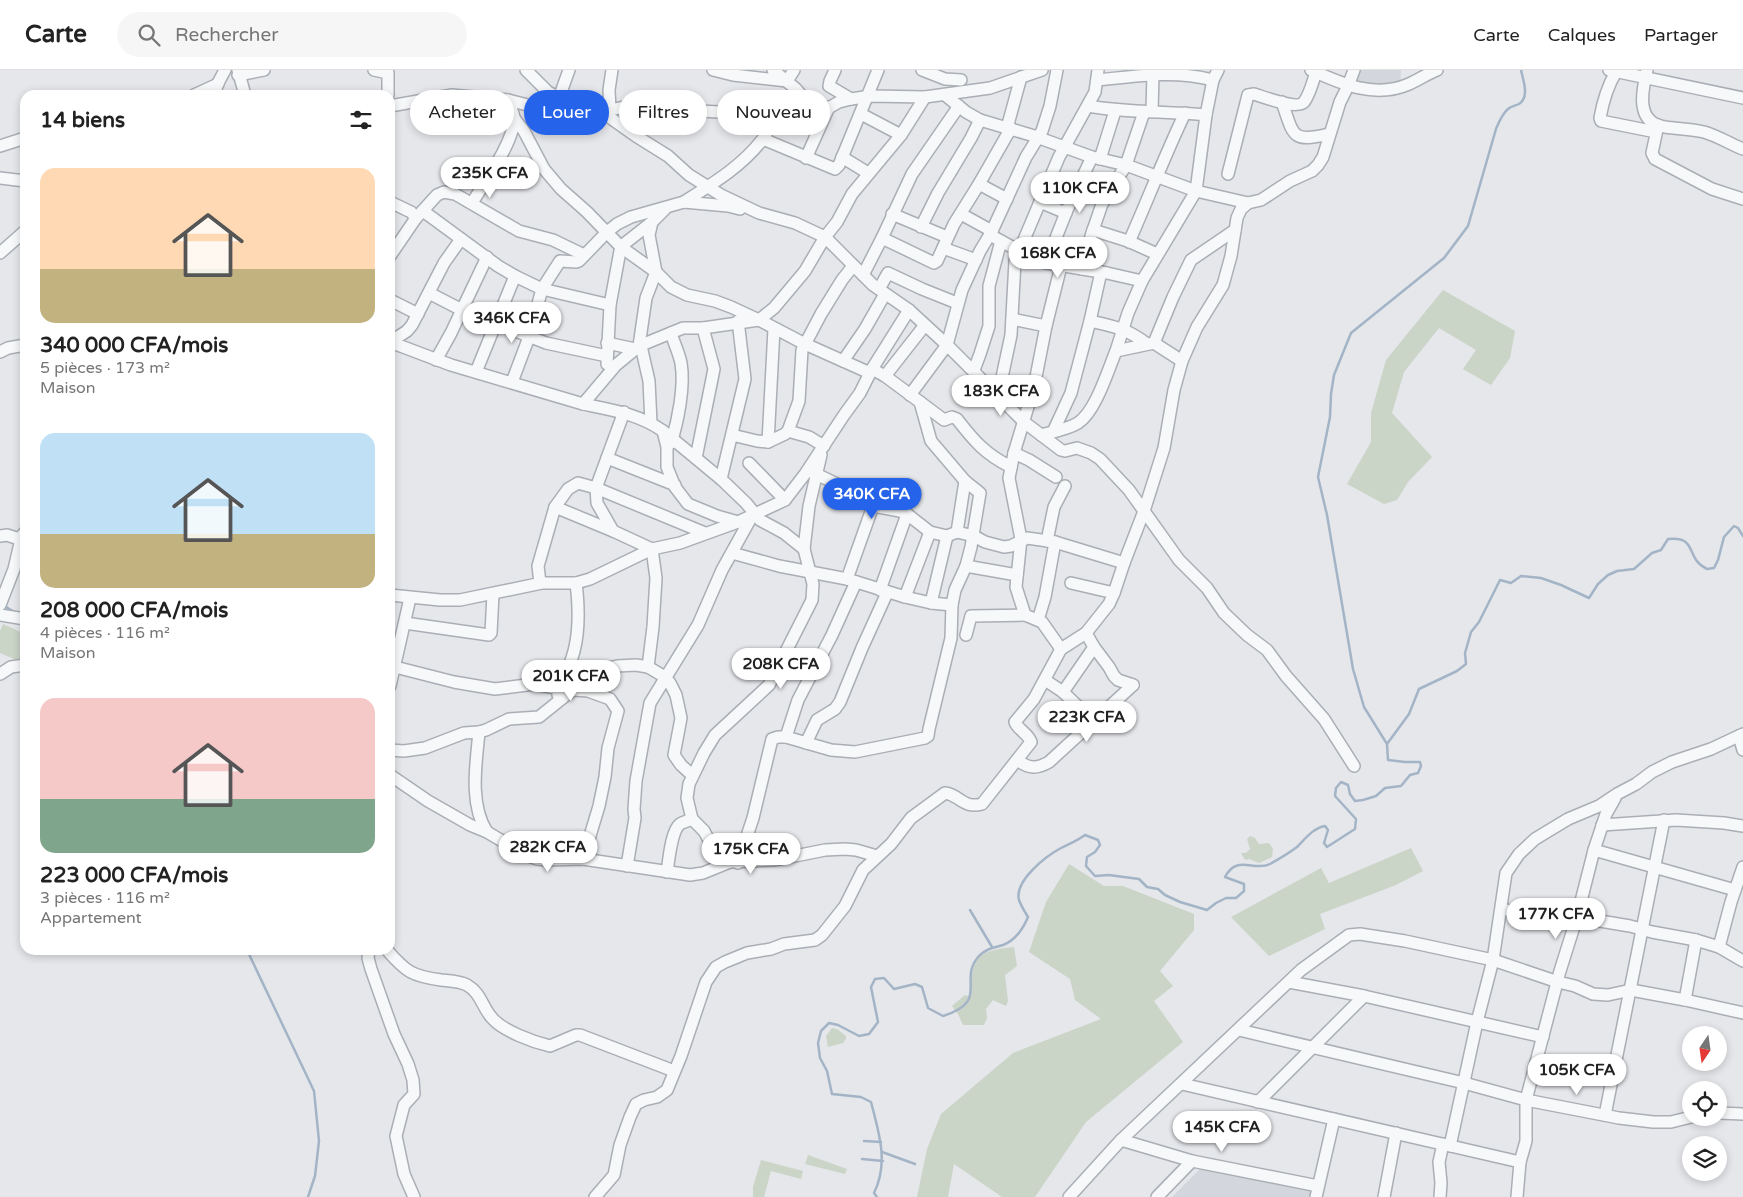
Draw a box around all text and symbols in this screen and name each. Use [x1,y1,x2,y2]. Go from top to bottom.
search box [117,12,467,57]
text: Carte [25,20,87,49]
icon: search [135,21,163,49]
text: Rechercher [175,24,278,46]
text: Carte [1473,24,1520,46]
text: Calques [1548,24,1616,46]
text: Partager [1644,24,1718,46]
chip: Acheter [410,90,514,135]
chip: Louer [524,90,609,135]
chip: Filtres [619,90,707,135]
chip: Nouveau [717,90,830,135]
icon: filters [347,106,375,134]
text: 14 biens [40,108,125,133]
pin: 235K CFA [438,156,542,199]
text: 235K CFA [452,163,528,183]
pin: 110K CFA [1028,172,1132,214]
text: 110K CFA [1042,178,1118,198]
icon: home [163,200,253,290]
pin: 168K CFA [1006,236,1110,279]
text: 168K CFA [1020,243,1096,263]
pin: 346K CFA [460,302,564,344]
text: 346K CFA [474,308,550,328]
text: 340 000 CFA/mois [40,333,228,358]
text: 5 pièces · 173 m² [40,358,170,378]
pin: 183K CFA [949,374,1053,417]
text: Maison [40,378,96,398]
text: 183K CFA [963,381,1039,401]
icon: home [163,465,253,555]
pin: 340K CFA [820,478,924,520]
text: 340K CFA [834,484,910,504]
text: 208 000 CFA/mois [40,598,228,623]
text: 4 pièces · 116 m² [40,623,170,643]
text: Maison [40,643,96,663]
pin: 208K CFA [729,648,833,690]
text: 208K CFA [743,654,819,674]
pin: 201K CFA [519,660,623,702]
text: 201K CFA [533,666,609,686]
pin: 223K CFA [1035,700,1139,743]
text: 223K CFA [1049,707,1125,727]
icon: home [163,730,253,820]
pin: 282K CFA [496,830,600,873]
pin: 175K CFA [699,832,803,875]
text: 282K CFA [510,837,586,857]
text: 175K CFA [713,839,789,859]
text: 223 000 CFA/mois [40,863,228,888]
text: 3 pièces · 116 m² [40,888,170,908]
pin: 177K CFA [1504,898,1608,940]
text: 177K CFA [1518,904,1594,924]
text: Appartement [40,908,142,928]
north arrow [1682,1026,1728,1071]
map controls [1682,1026,1727,1181]
pin: 105K CFA [1525,1054,1629,1096]
text: 105K CFA [1539,1060,1615,1080]
button: locate [1682,1081,1727,1126]
pin: 145K CFA [1170,1110,1274,1153]
text: 145K CFA [1184,1117,1260,1137]
button: layers [1682,1136,1727,1181]

